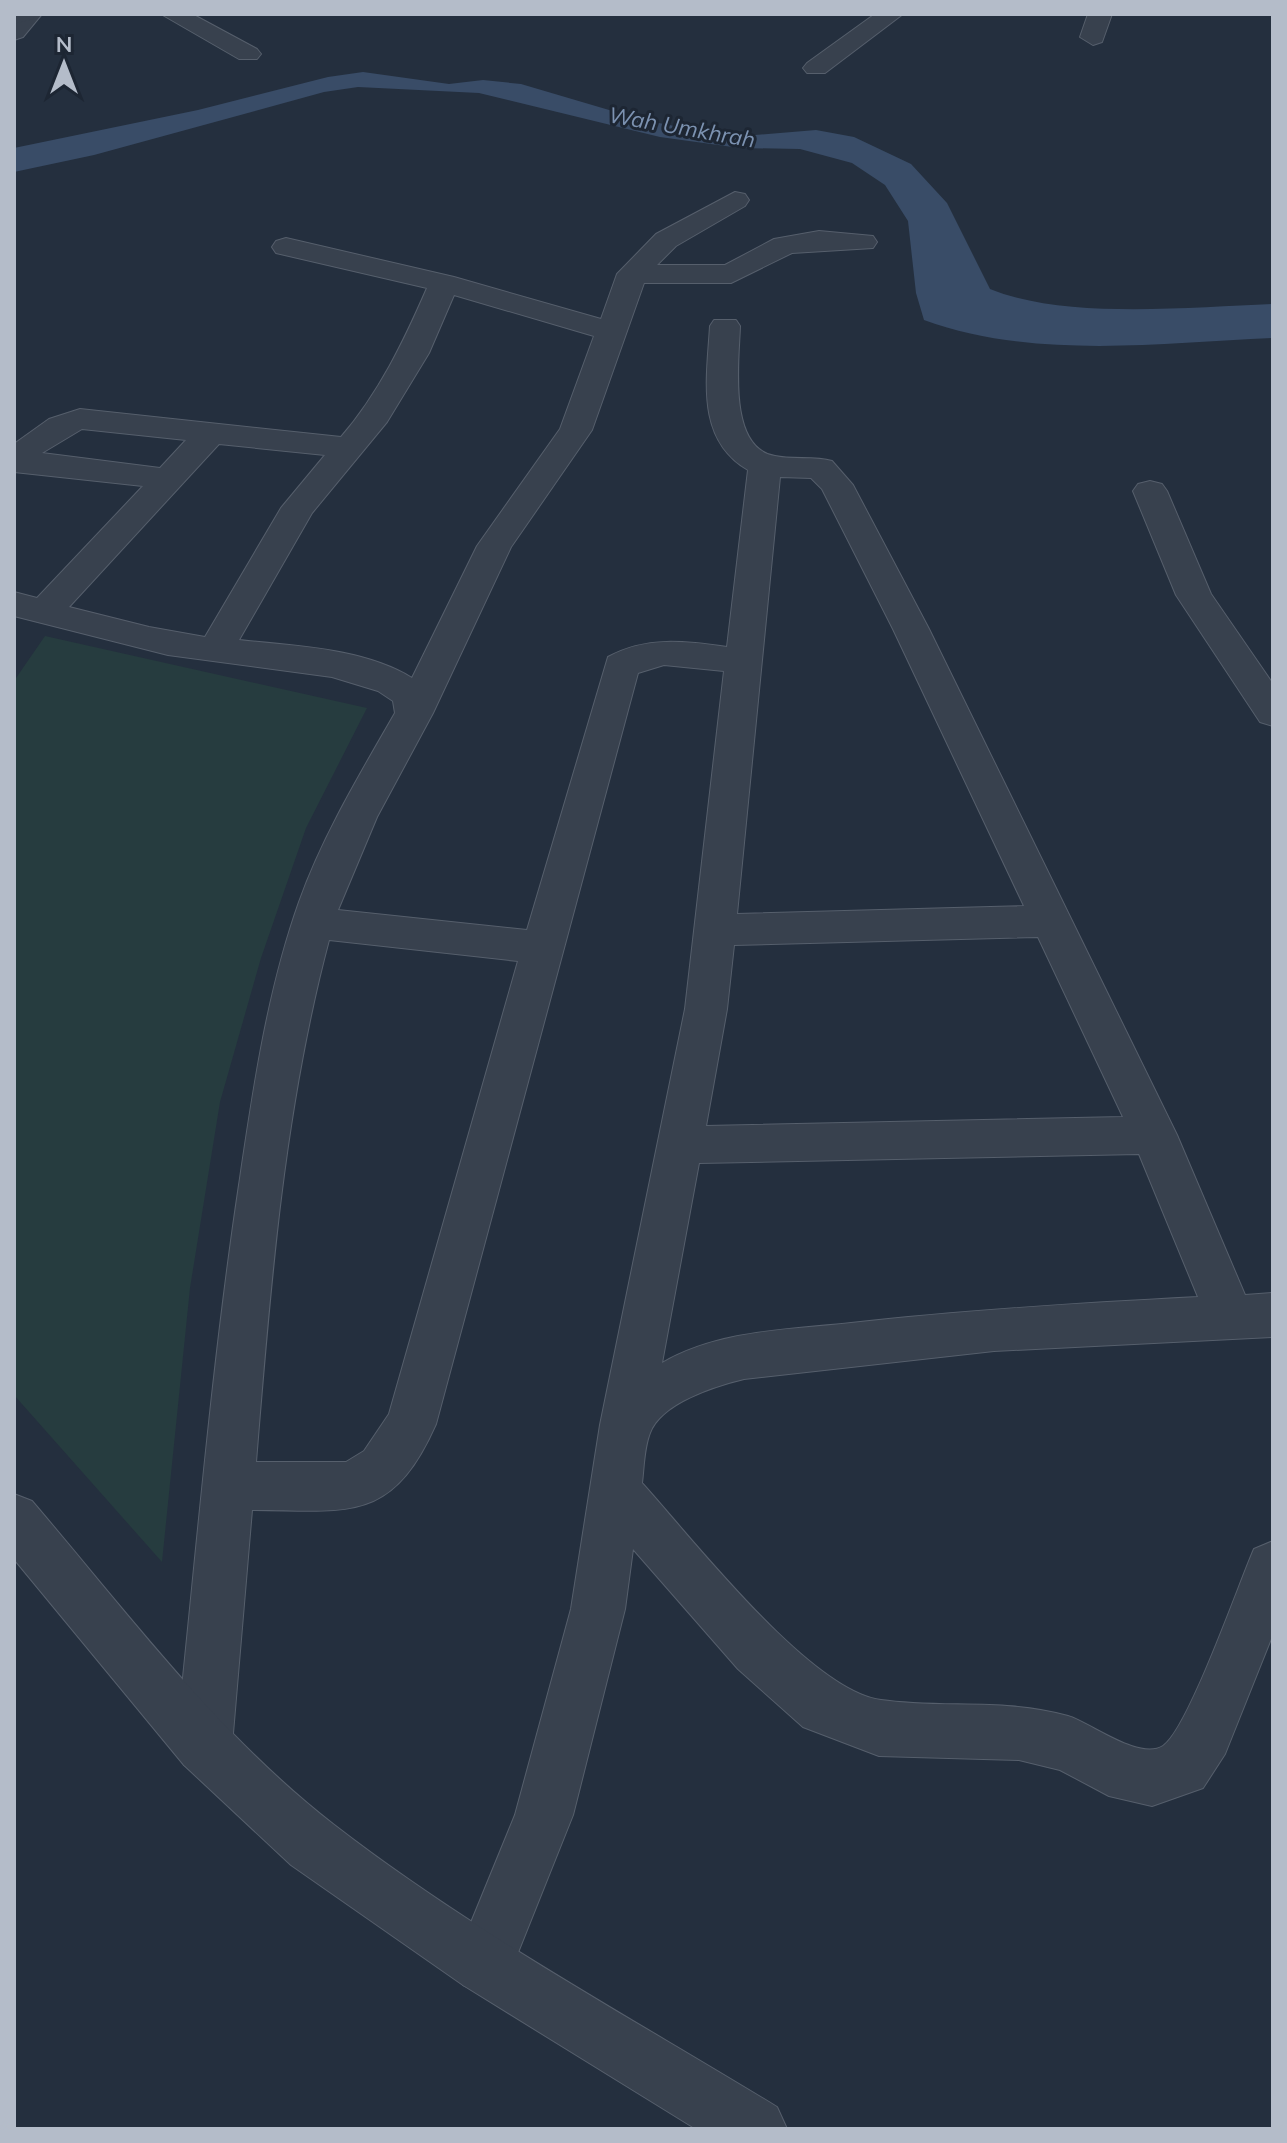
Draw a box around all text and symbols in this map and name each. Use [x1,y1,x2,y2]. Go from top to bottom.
north arrow [24,24,104,104]
text: N [56,30,72,58]
water label: Wah Umkhrah [606,100,758,154]

